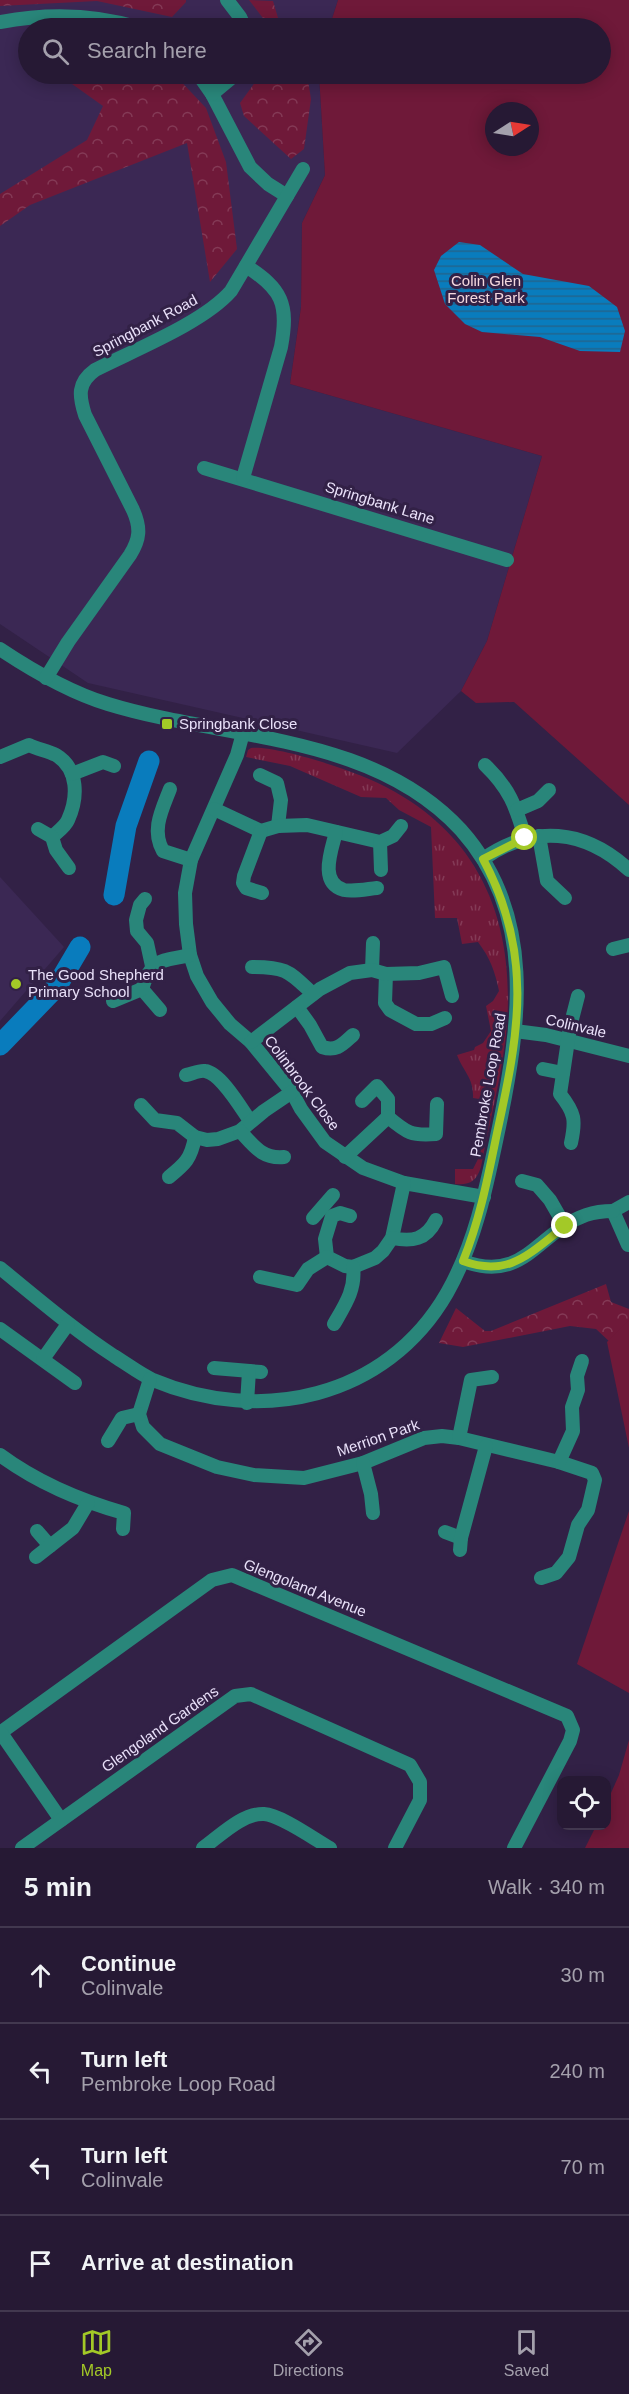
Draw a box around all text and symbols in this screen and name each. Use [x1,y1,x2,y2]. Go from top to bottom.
search box [18,18,611,84]
icon: search [39,35,72,68]
text: Search here [87,38,207,63]
north arrow [485,102,539,156]
park label: Colin Glen Forest Park [447,272,525,306]
street label: Springbank Road [90,291,200,360]
street label: Springbank Lane [323,478,437,527]
place label: Springbank Close [179,715,297,732]
marker: Springbank Close [160,717,174,731]
route start [511,824,537,850]
place label: The Good Shepherd Primary School [28,966,164,1000]
marker: The Good Shepherd Primary School [9,977,23,991]
street label: Colinvale [544,1010,608,1041]
street label: Pembroke Loop Road [466,1012,509,1158]
street label: Colinbrook Close [261,1032,344,1133]
route end [551,1212,577,1238]
street label: Merrion Park [334,1415,422,1460]
street label: Glengoland Avenue [241,1555,369,1620]
street label: Glengoland Gardens [98,1682,221,1775]
map controls [557,1776,611,1830]
button: locate [557,1776,611,1830]
text: 5 min [24,1872,92,1902]
text: Walk · 340 m [488,1876,605,1898]
text: Continue [81,1951,176,1976]
icon: ahead [24,1959,57,1992]
text: 30 m [561,1964,605,1986]
text: Colinvale [81,1977,163,1999]
text: Turn left [81,2047,167,2072]
icon: left [24,2055,57,2088]
text: 240 m [549,2060,605,2082]
text: Pembroke Loop Road [81,2073,276,2095]
text: Turn left [81,2143,167,2168]
icon: left [24,2151,57,2184]
text: 70 m [561,2156,605,2178]
text: Colinvale [81,2169,163,2191]
icon: arrive [24,2247,57,2280]
text: Arrive at destination [81,2250,294,2275]
tab: Map [80,2326,113,2380]
tab: Directions [273,2326,344,2380]
tab: Saved [504,2326,549,2380]

